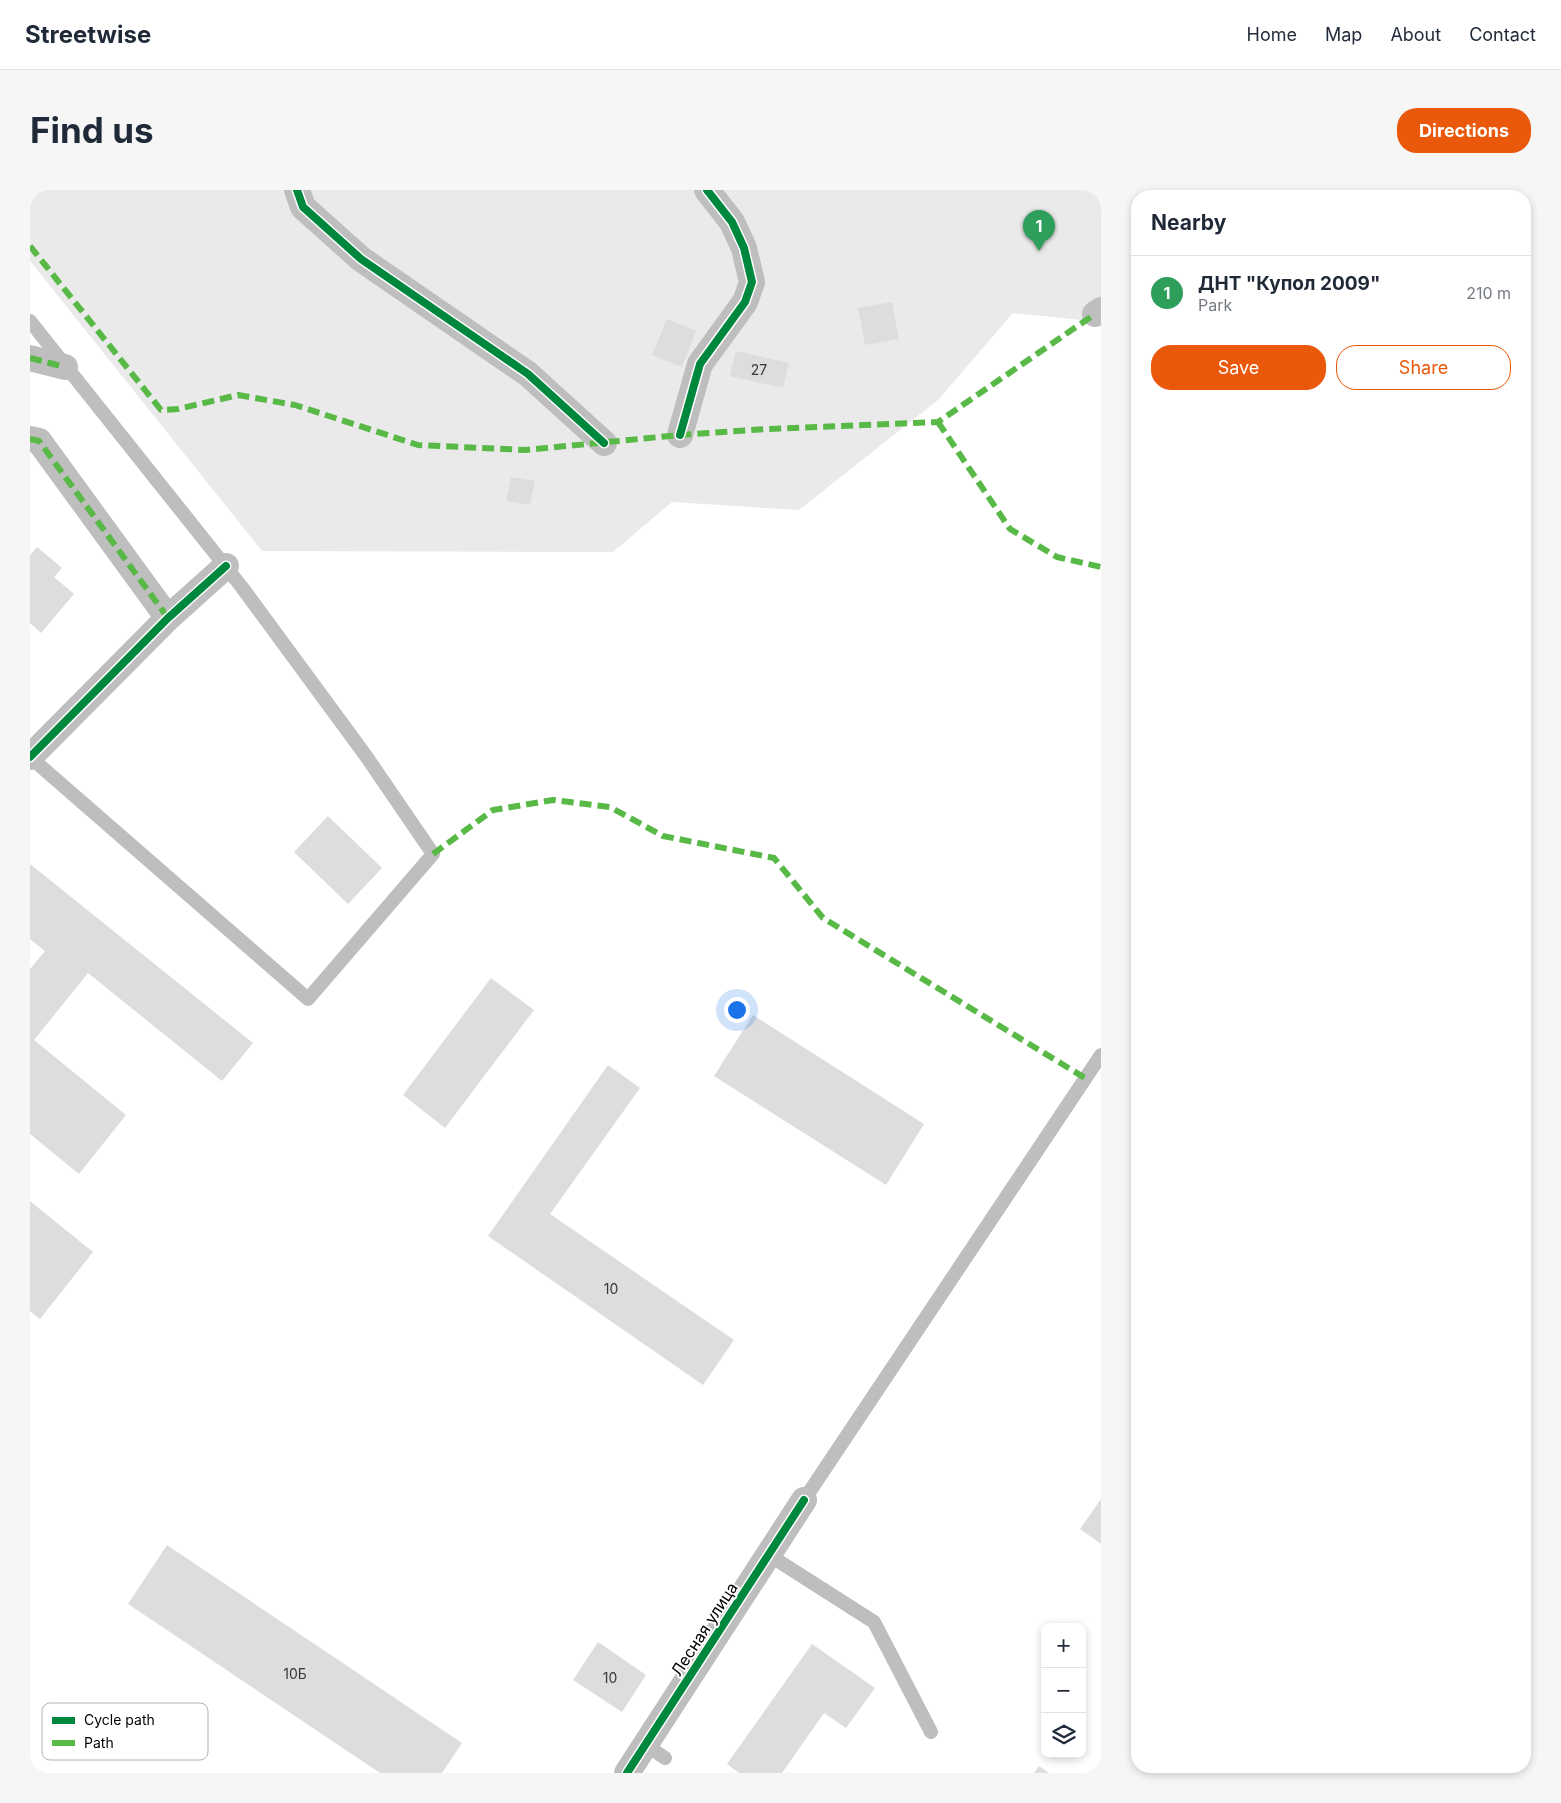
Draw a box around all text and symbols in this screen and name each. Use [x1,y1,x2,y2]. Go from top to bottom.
text: Streetwise [25,20,151,49]
text: Home [1247,24,1297,45]
text: Map [1325,24,1362,45]
text: About [1390,24,1441,45]
text: Contact [1469,24,1536,45]
button: Directions [1397,108,1531,153]
text: Find us [30,109,154,151]
pin: 1 [1023,210,1055,251]
text: Nearby [1151,210,1226,235]
text: ДНТ "Купол 2009" [1198,272,1380,295]
text: 1 [1164,283,1170,303]
text: 210 m [1466,283,1511,303]
text: Park [1198,295,1232,315]
button: Save [1151,345,1326,390]
button: Share [1336,345,1511,390]
house number: 27 [751,361,767,378]
your location [724,997,750,1023]
house number: 10 [604,1280,618,1297]
street label: Лесная улица [666,1578,742,1680]
map controls [1041,1623,1086,1758]
button: + [1041,1623,1086,1668]
house number: 10Б [283,1665,307,1682]
button: − [1041,1668,1086,1713]
house number: 10 [603,1669,617,1686]
legend [42,1703,208,1760]
text: Cycle path [84,1711,155,1728]
button: layers [1041,1713,1086,1758]
text: Path [84,1734,114,1751]

